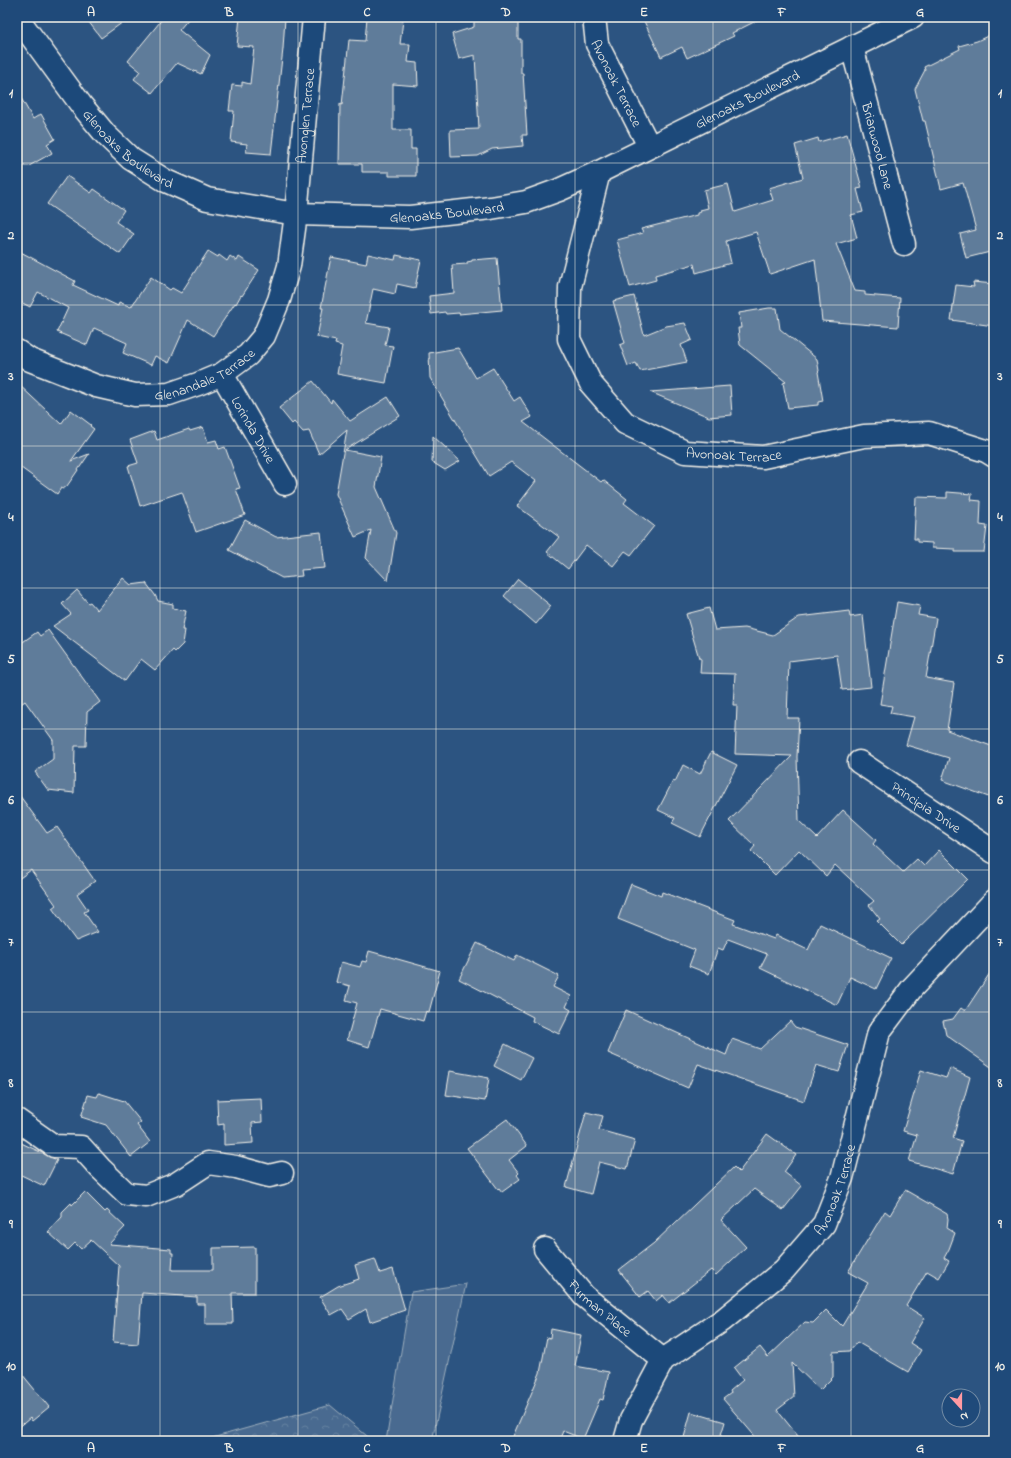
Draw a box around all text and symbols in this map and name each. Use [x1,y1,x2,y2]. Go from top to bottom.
text: A [87,3,95,22]
text: B [224,3,234,22]
text: C [363,3,371,22]
text: D [500,3,511,22]
text: E [640,3,648,22]
text: F [777,3,787,22]
text: G [916,3,924,22]
street label: Avonoak Terrace [584,36,647,132]
street label: Glenoaks Boulevard [692,65,804,135]
street label: Avonglen Terrace [292,66,321,165]
text: 1 [9,84,14,103]
text: 1 [998,84,1003,103]
street label: Briarwood Lane [855,99,898,192]
street label: Glenoaks Boulevard [77,105,176,195]
street label: Glenoaks Boulevard [390,197,506,229]
text: 2 [7,226,15,245]
text: 2 [996,226,1004,245]
street label: Glenandale Terrace [154,344,262,406]
text: 3 [7,367,14,386]
text: 3 [996,367,1003,386]
street label: Lorinda Drive [225,393,280,468]
street label: Avonoak Terrace [685,443,784,469]
text: 4 [7,508,14,527]
text: 4 [996,508,1003,527]
text: 5 [7,650,15,669]
text: 5 [996,650,1004,669]
street label: Principia Drive [886,777,965,840]
text: 6 [7,791,14,810]
text: 6 [996,791,1003,810]
text: 7 [8,933,14,952]
text: 7 [997,933,1003,952]
text: 8 [8,1074,14,1093]
text: 8 [997,1074,1003,1093]
street label: Avonoak Terrace [810,1141,862,1241]
text: 9 [8,1215,14,1234]
text: 9 [997,1215,1003,1234]
street label: Furman Place [562,1274,636,1343]
text: 10 [6,1357,16,1376]
text: 10 [995,1357,1005,1376]
north arrow [941,1388,981,1428]
text: N [958,1408,971,1425]
text: A [87,1439,95,1458]
text: B [224,1439,234,1458]
text: C [363,1439,371,1458]
text: D [500,1439,511,1458]
text: E [640,1439,648,1458]
text: F [777,1439,787,1458]
text: G [916,1439,924,1458]

